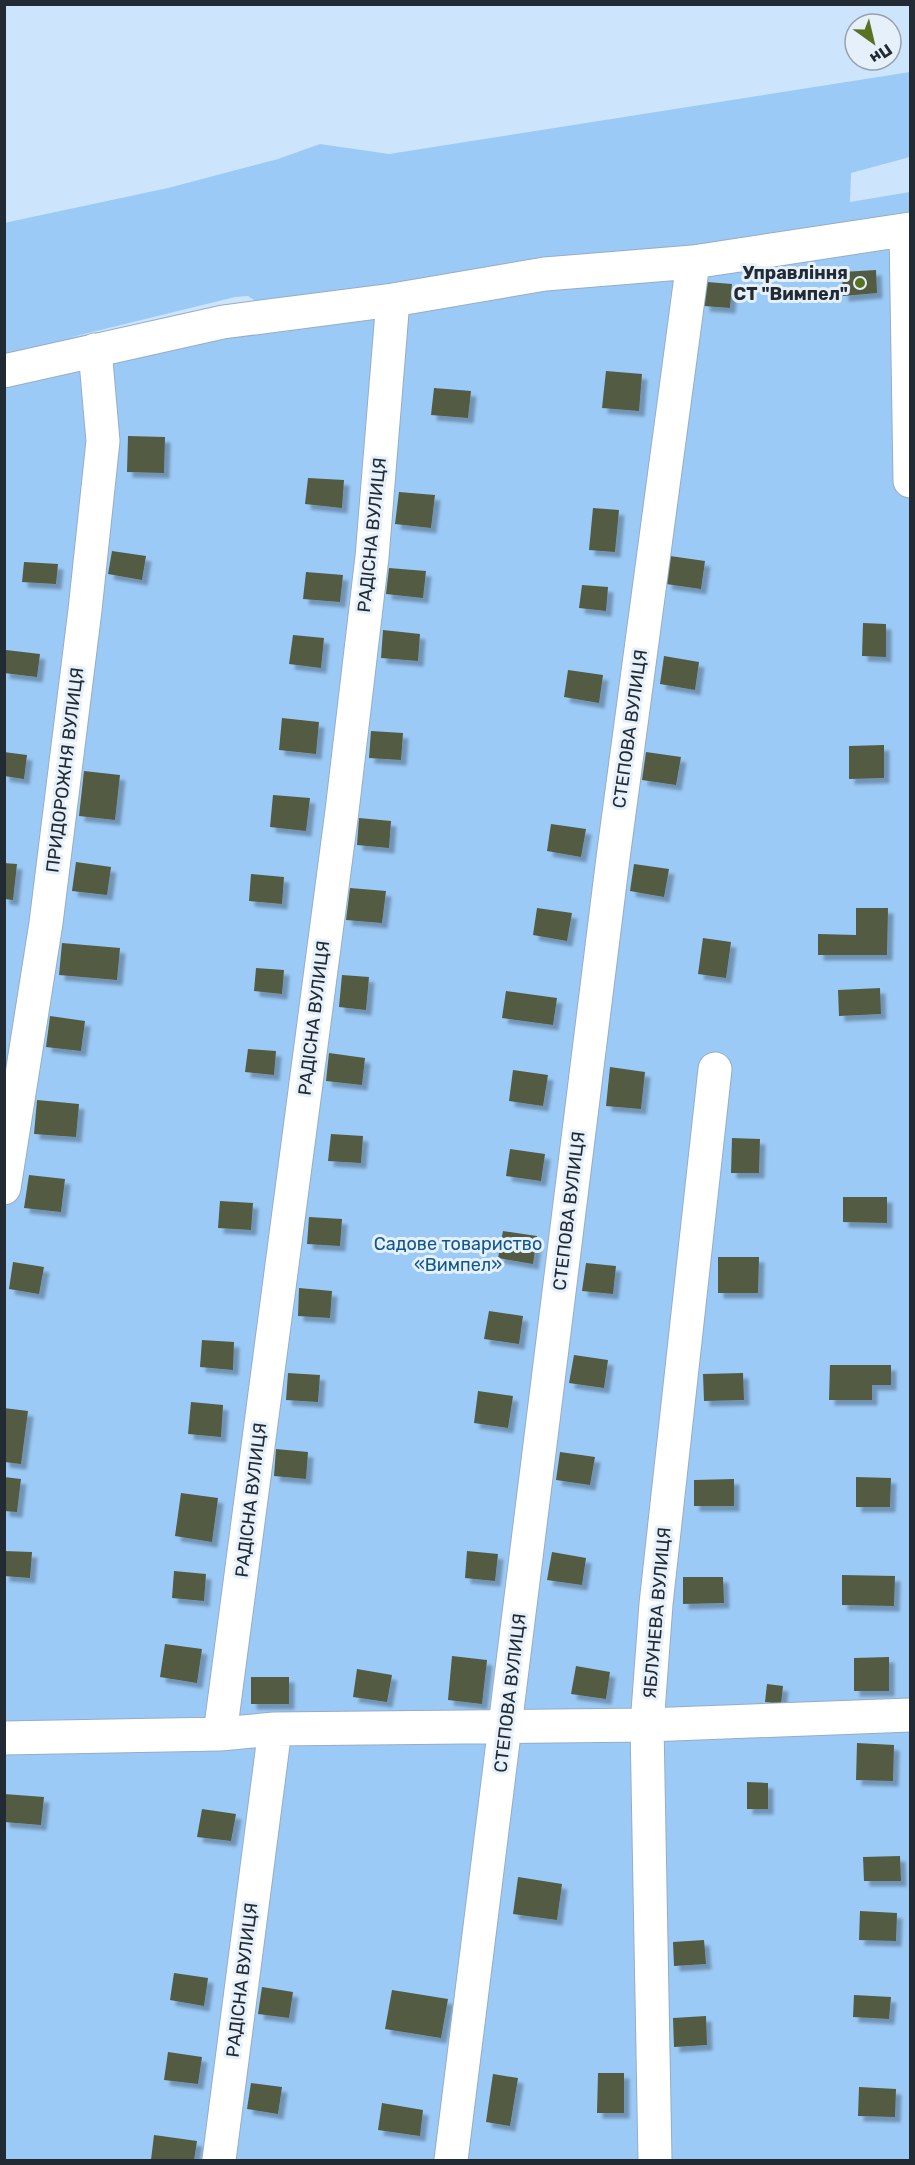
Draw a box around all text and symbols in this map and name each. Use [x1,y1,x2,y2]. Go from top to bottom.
north arrow [843,12,903,72]
text: Пн [867,40,896,68]
place label: Управління СТ "Вимпел" [734,262,848,305]
marker: Управління СТ "Вимпел" [853,276,867,290]
street label: РАДІСНА ВУЛИЦЯ [353,456,391,614]
street label: СТЕПОВА ВУЛИЦЯ [608,648,652,810]
street label: ПРИДОРОЖНЯ ВУЛИЦЯ [41,666,89,874]
street label: РАДІСНА ВУЛИЦЯ [294,939,334,1097]
street label: СТЕПОВА ВУЛИЦЯ [548,1130,590,1292]
park label: Садове товариство «Вимпел» [374,1233,542,1276]
street label: РАДІСНА ВУЛИЦЯ [231,1421,271,1579]
street label: ЯБЛУНЕВА ВУЛИЦЯ [639,1526,675,1700]
street label: СТЕПОВА ВУЛИЦЯ [489,1612,531,1774]
street label: РАДІСНА ВУЛИЦЯ [222,1901,262,2059]

